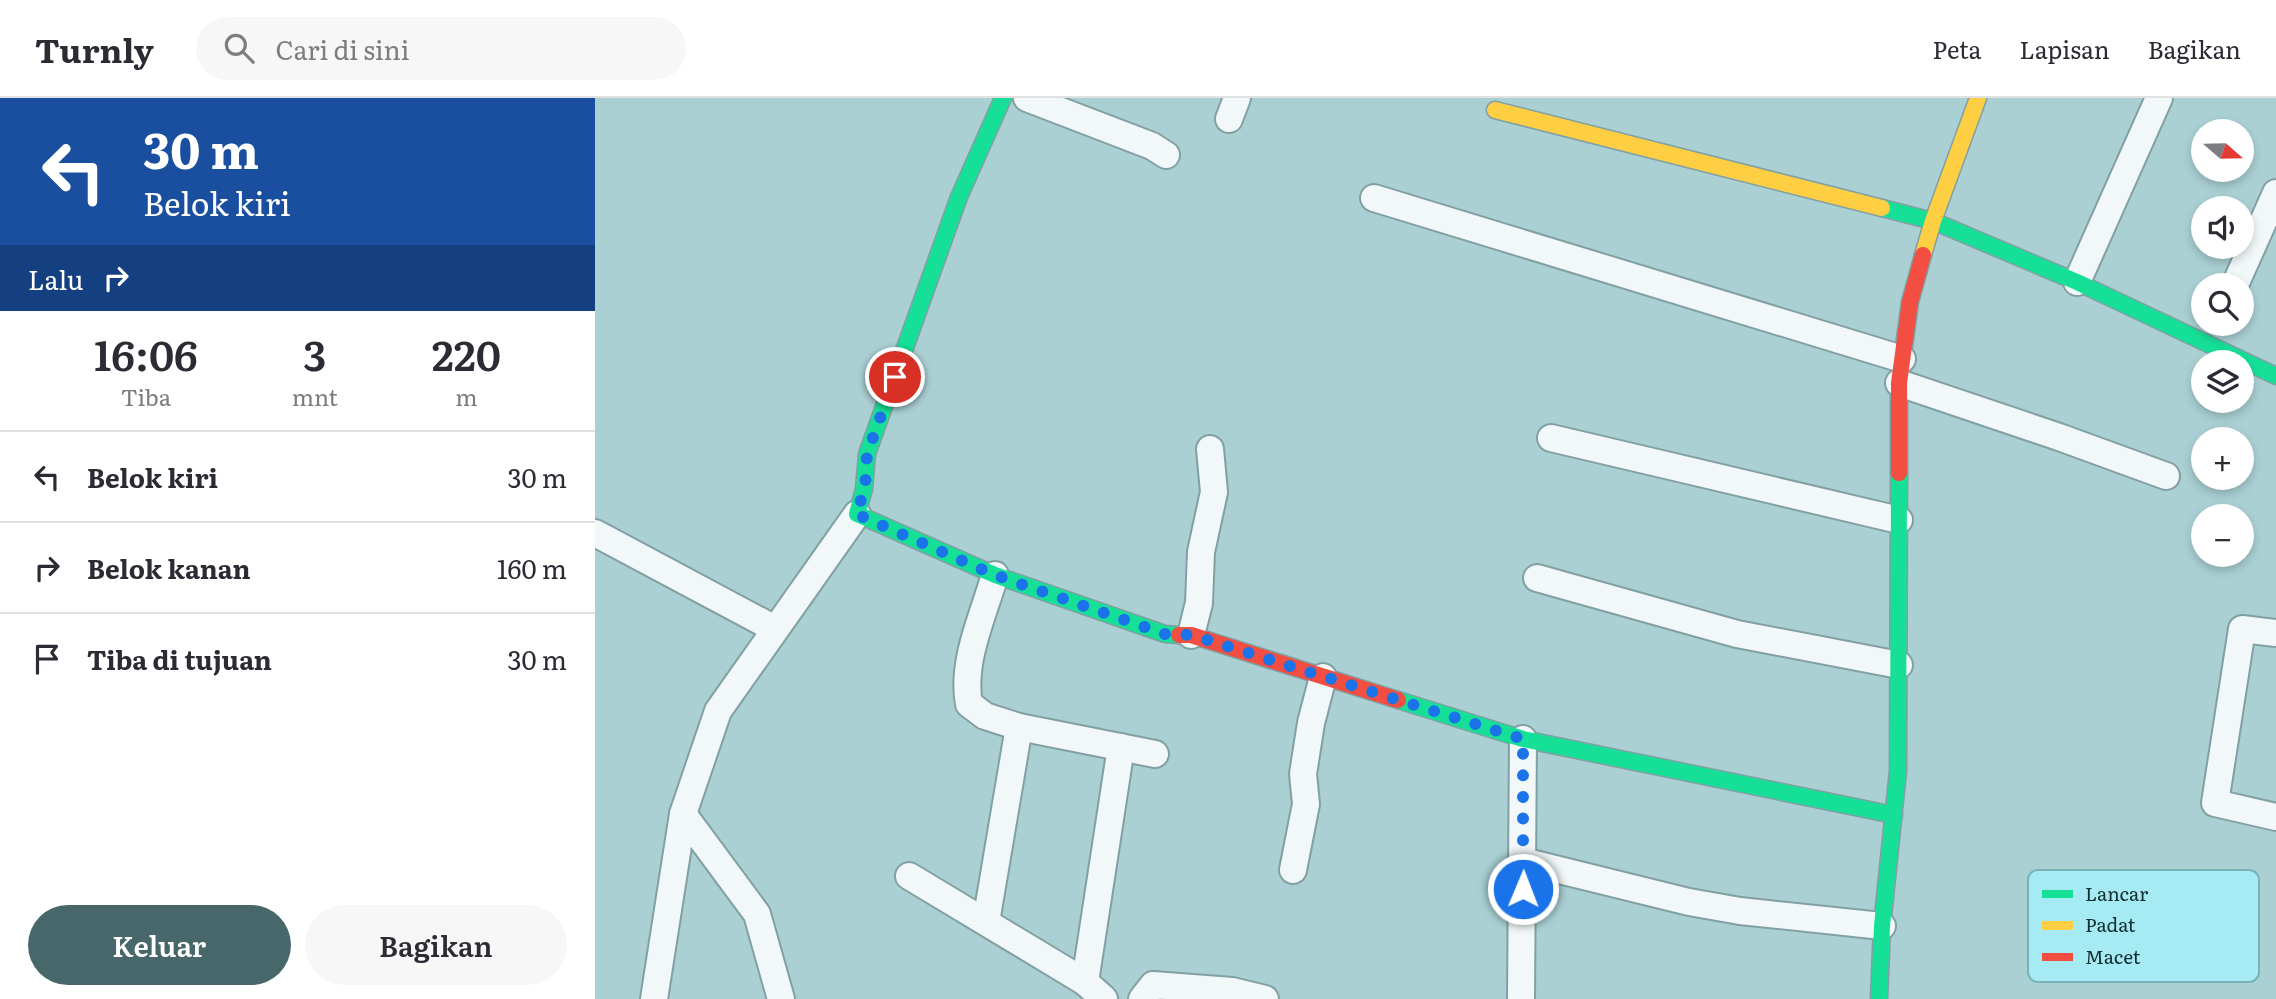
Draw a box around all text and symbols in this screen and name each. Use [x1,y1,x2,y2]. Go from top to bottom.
search box [196,17,686,80]
text: Turnly [35,24,154,73]
icon: search [220,29,258,67]
text: Cari di sini [276,29,409,68]
text: Peta [1932,31,1981,66]
text: Lapisan [2019,31,2110,66]
text: Bagikan [2148,31,2241,66]
text: 30 m [143,111,259,184]
north arrow [2191,119,2254,182]
map controls [2191,119,2254,567]
icon: left [28,126,119,217]
text: Belok kiri [143,178,291,226]
button: sound [2191,196,2254,259]
text: Lalu [28,259,83,298]
icon: right [97,259,135,297]
button: search [2191,273,2254,336]
text: 16:06 [94,322,198,384]
text: 3 [303,322,326,384]
text: 220 [432,322,501,384]
pin [865,347,925,407]
button: layers [2191,350,2254,413]
icon: arrive [876,358,914,396]
text: Tiba [121,379,171,413]
text: mnt [292,379,338,413]
text: m [455,379,478,413]
button: + [2191,427,2254,490]
text: Belok kiri [87,457,218,496]
text: 30 m [507,457,567,496]
icon: left [28,458,66,496]
button: − [2191,504,2254,567]
text: Belok kanan [87,548,251,587]
text: 160 m [497,548,567,587]
icon: right [28,549,66,587]
text: Tiba di tujuan [87,639,272,678]
text: 30 m [507,639,567,678]
icon: arrive [28,640,66,678]
position arrow [1486,852,1560,926]
legend [2028,870,2259,982]
text: Lancar [2085,879,2148,907]
button: Keluar [28,905,291,985]
button: Bagikan [305,905,567,985]
text: Padat [2085,910,2136,938]
text: Macet [2085,942,2141,970]

